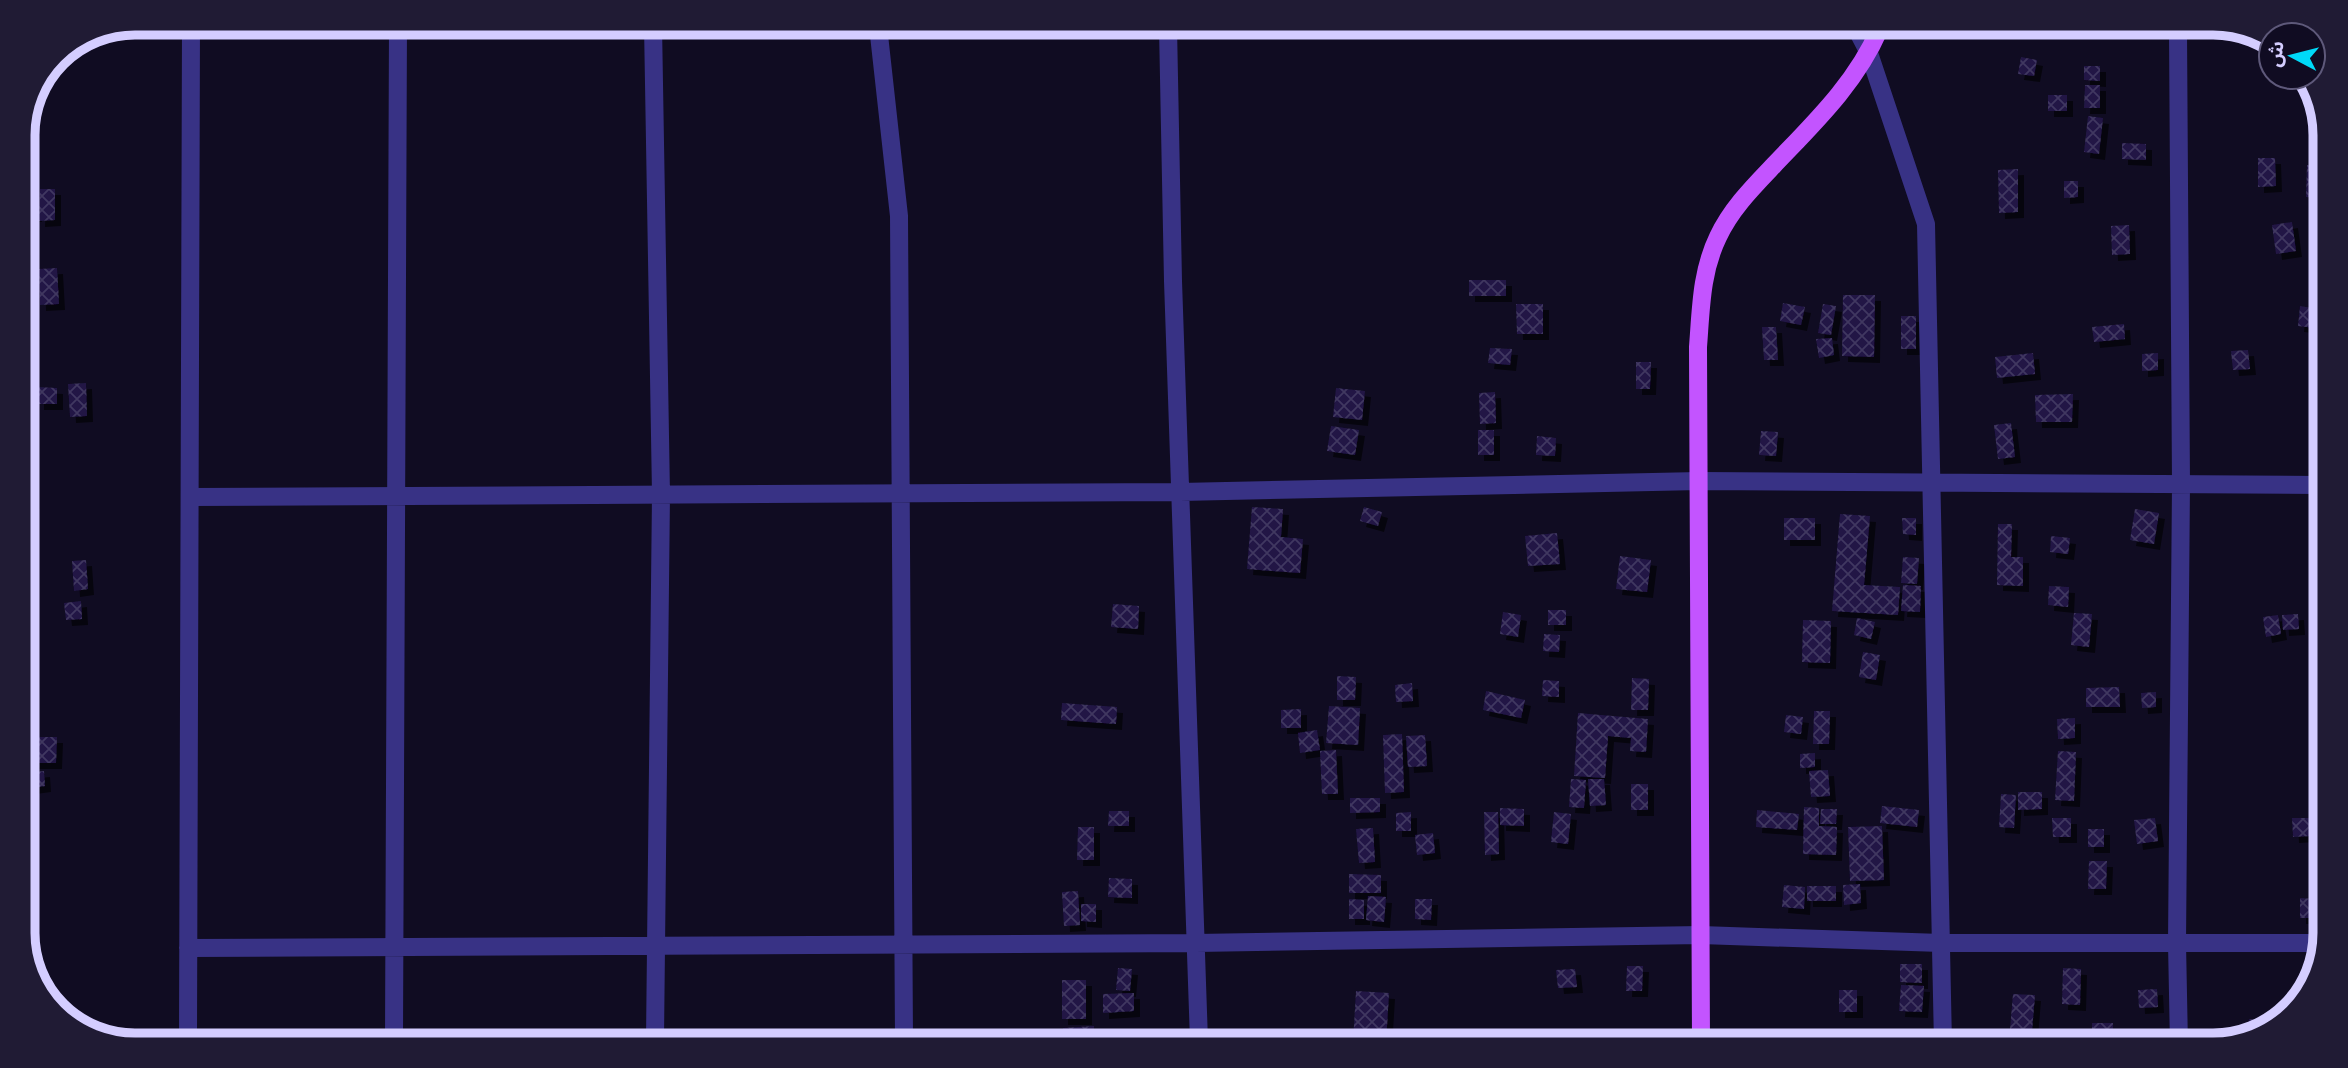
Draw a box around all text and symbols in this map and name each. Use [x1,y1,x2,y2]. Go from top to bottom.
north arrow [2257,21,2327,91]
text: ش [2262,40,2292,69]

